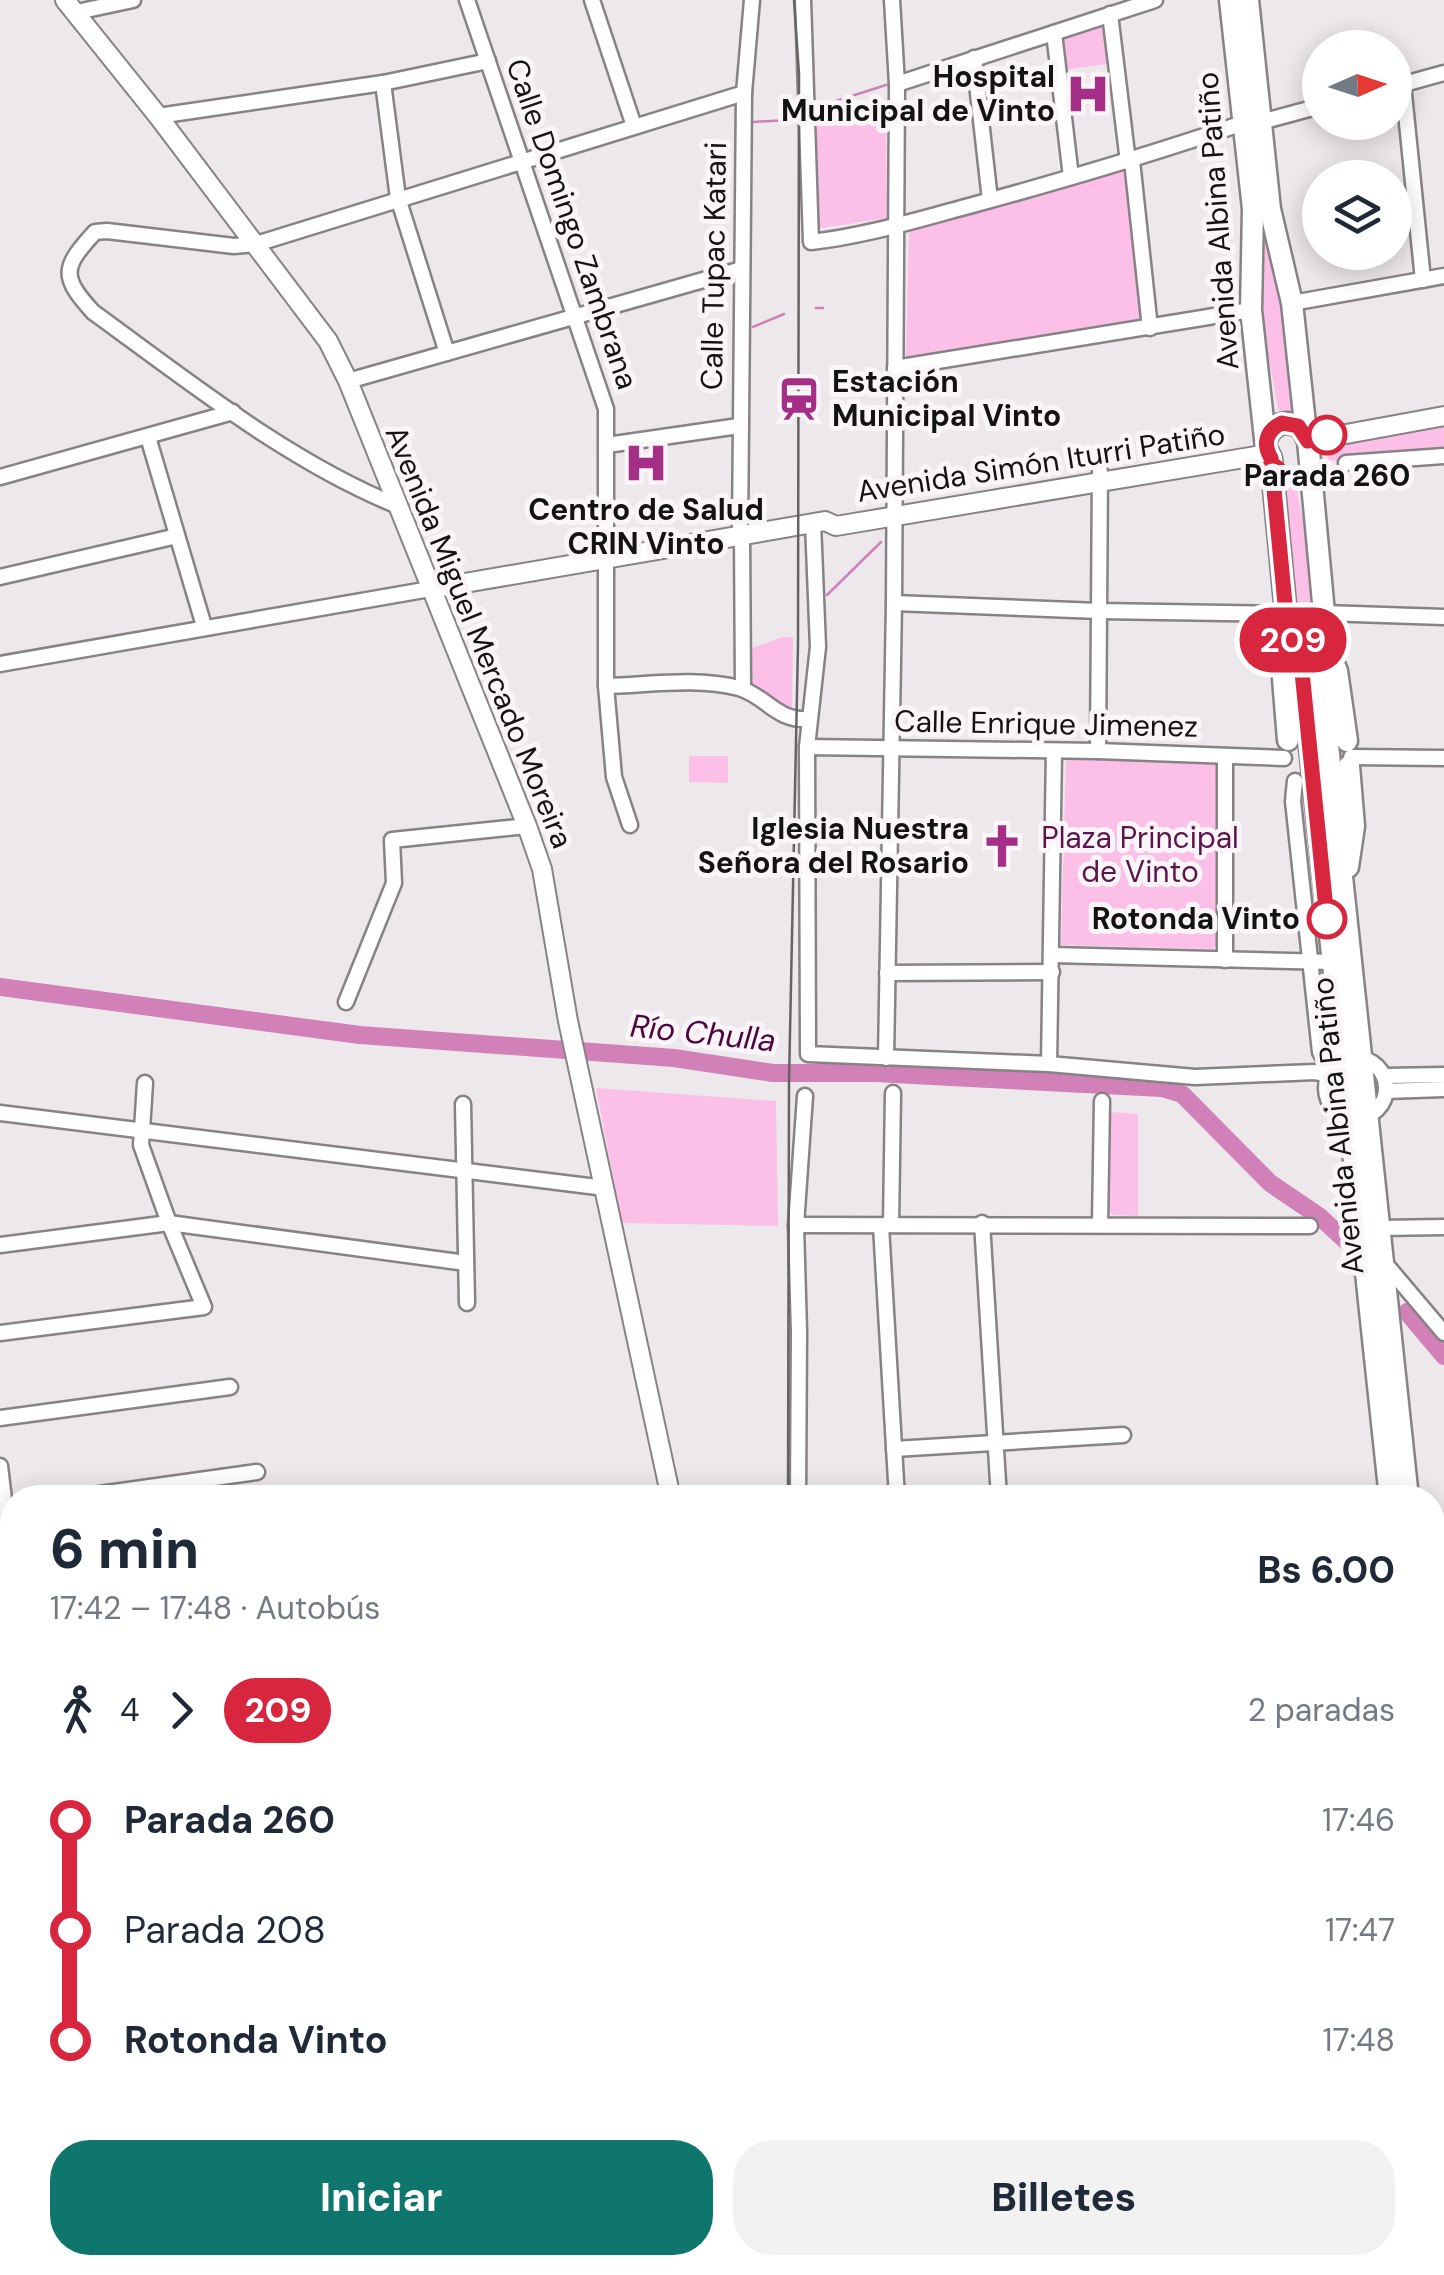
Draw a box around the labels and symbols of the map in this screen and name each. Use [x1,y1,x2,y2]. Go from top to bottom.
north arrow [1302,30,1412,140]
street label: Calle Domingo Zambrana [498,54,647,394]
place label: Hospital Municipal de Vinto [781,57,1055,130]
hospital icon: Hospital Municipal de Vinto [1064,70,1112,118]
street label: Avenida Albina Patiño [1188,71,1247,371]
street label: Calle Tupac Katari [692,142,735,390]
place label: Estación Municipal Vinto [832,362,1061,435]
station icon: Estación Municipal Vinto [775,375,823,423]
street label: Avenida Simón Iturri Patiño [854,414,1228,511]
marker: Parada 260 [1308,416,1346,454]
street label: Avenida Miguel Mercado Moreira [377,420,582,854]
hospital icon: Centro de Salud CRIN Vinto [622,439,670,487]
place label: Parada 260 [1244,456,1410,495]
unlabelled marker [1260,460,1286,486]
place label: Centro de Salud CRIN Vinto [528,490,764,563]
line badge: 209 [1236,608,1350,672]
street label: Calle Enrique Jimenez [894,701,1198,746]
place label: Iglesia Nuestra Señora del Rosario [698,809,969,882]
park label: Plaza Principal de Vinto [1041,818,1239,891]
church icon: Iglesia Nuestra Señora del Rosario [978,822,1026,870]
place label: Rotonda Vinto [1092,899,1300,938]
marker: Rotonda Vinto [1308,900,1346,938]
street label: Avenida Albina Patiño [1302,975,1373,1277]
water label: Río Chulla [628,1004,778,1062]

